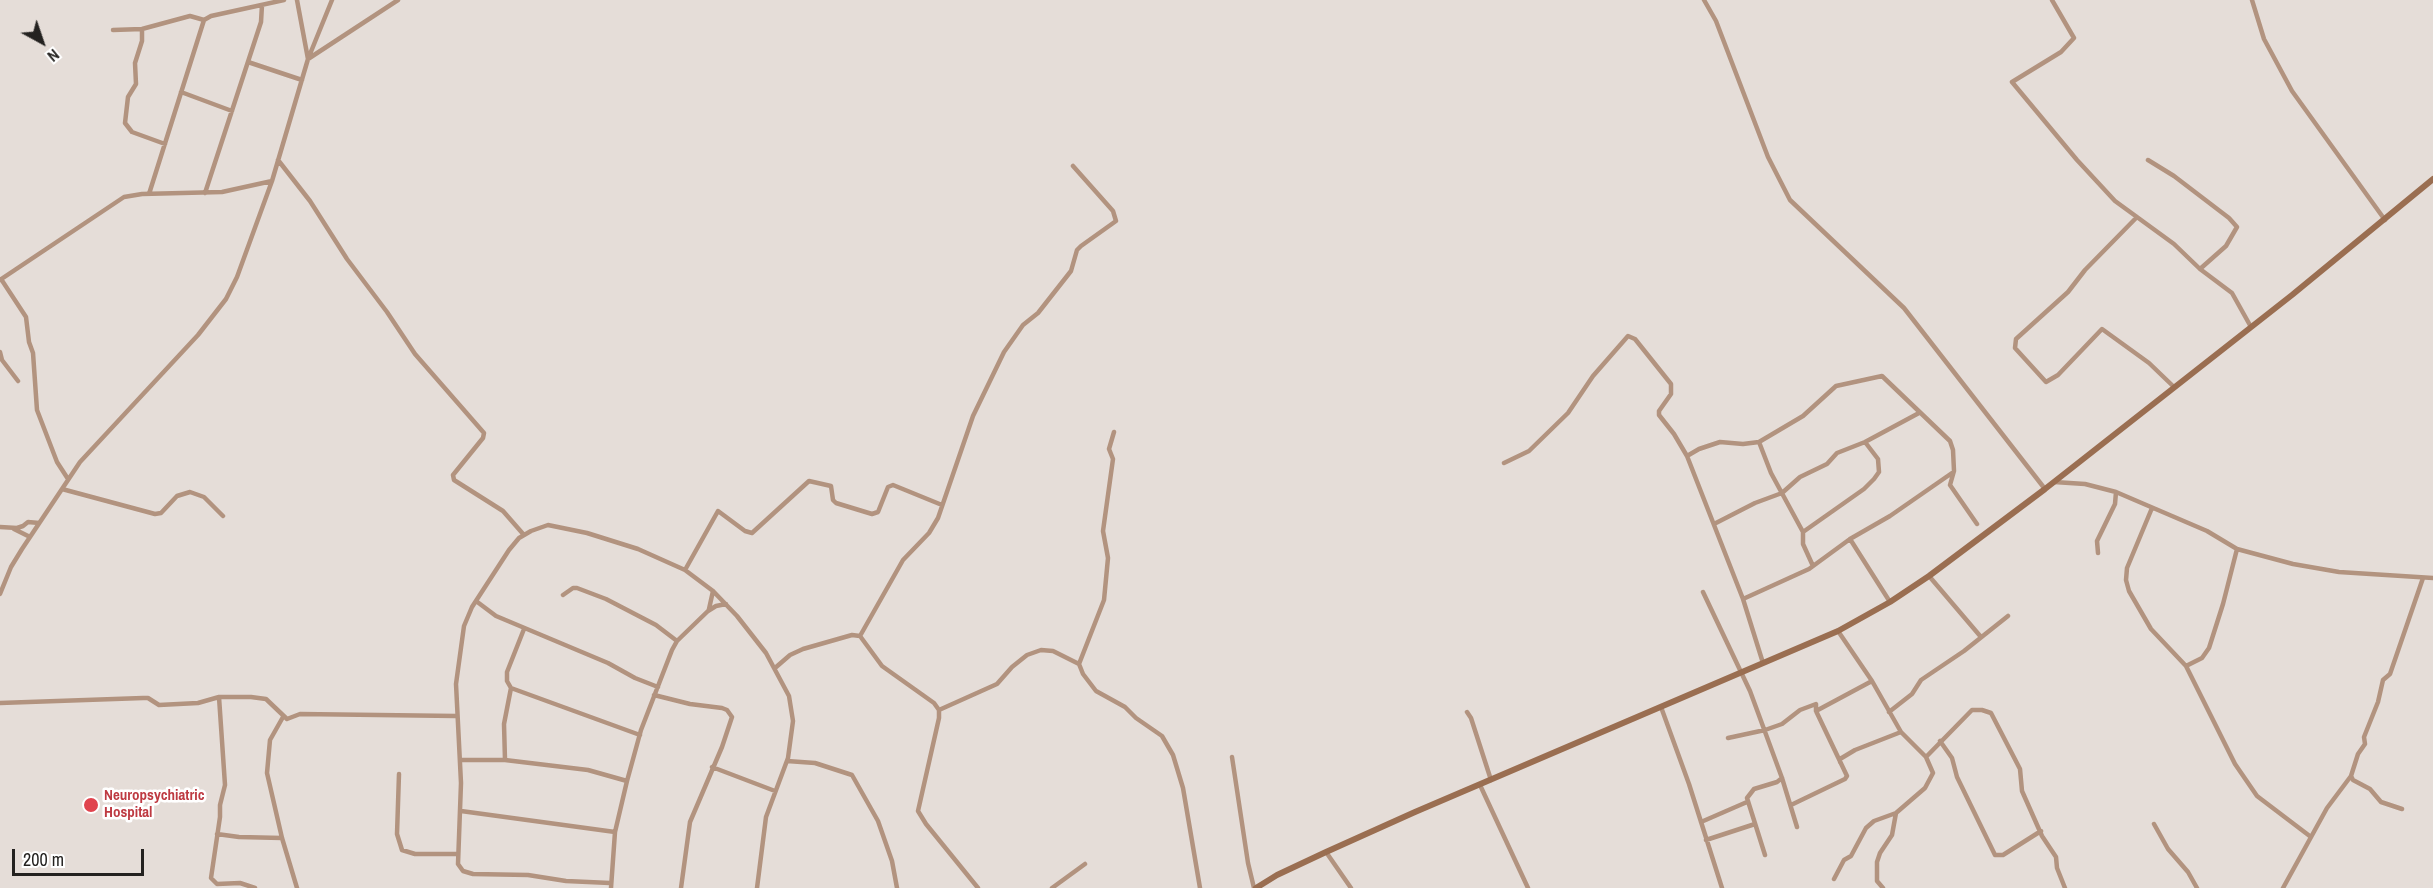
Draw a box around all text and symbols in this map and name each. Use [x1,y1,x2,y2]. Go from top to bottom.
north arrow [12,12,72,72]
text: N [43,44,64,67]
place label: Neuropsychiatric Hospital [104,787,204,822]
marker: Neuropsychiatric Hospital [82,796,100,814]
scale bar [15,837,147,875]
text: 200 m [23,847,64,872]

